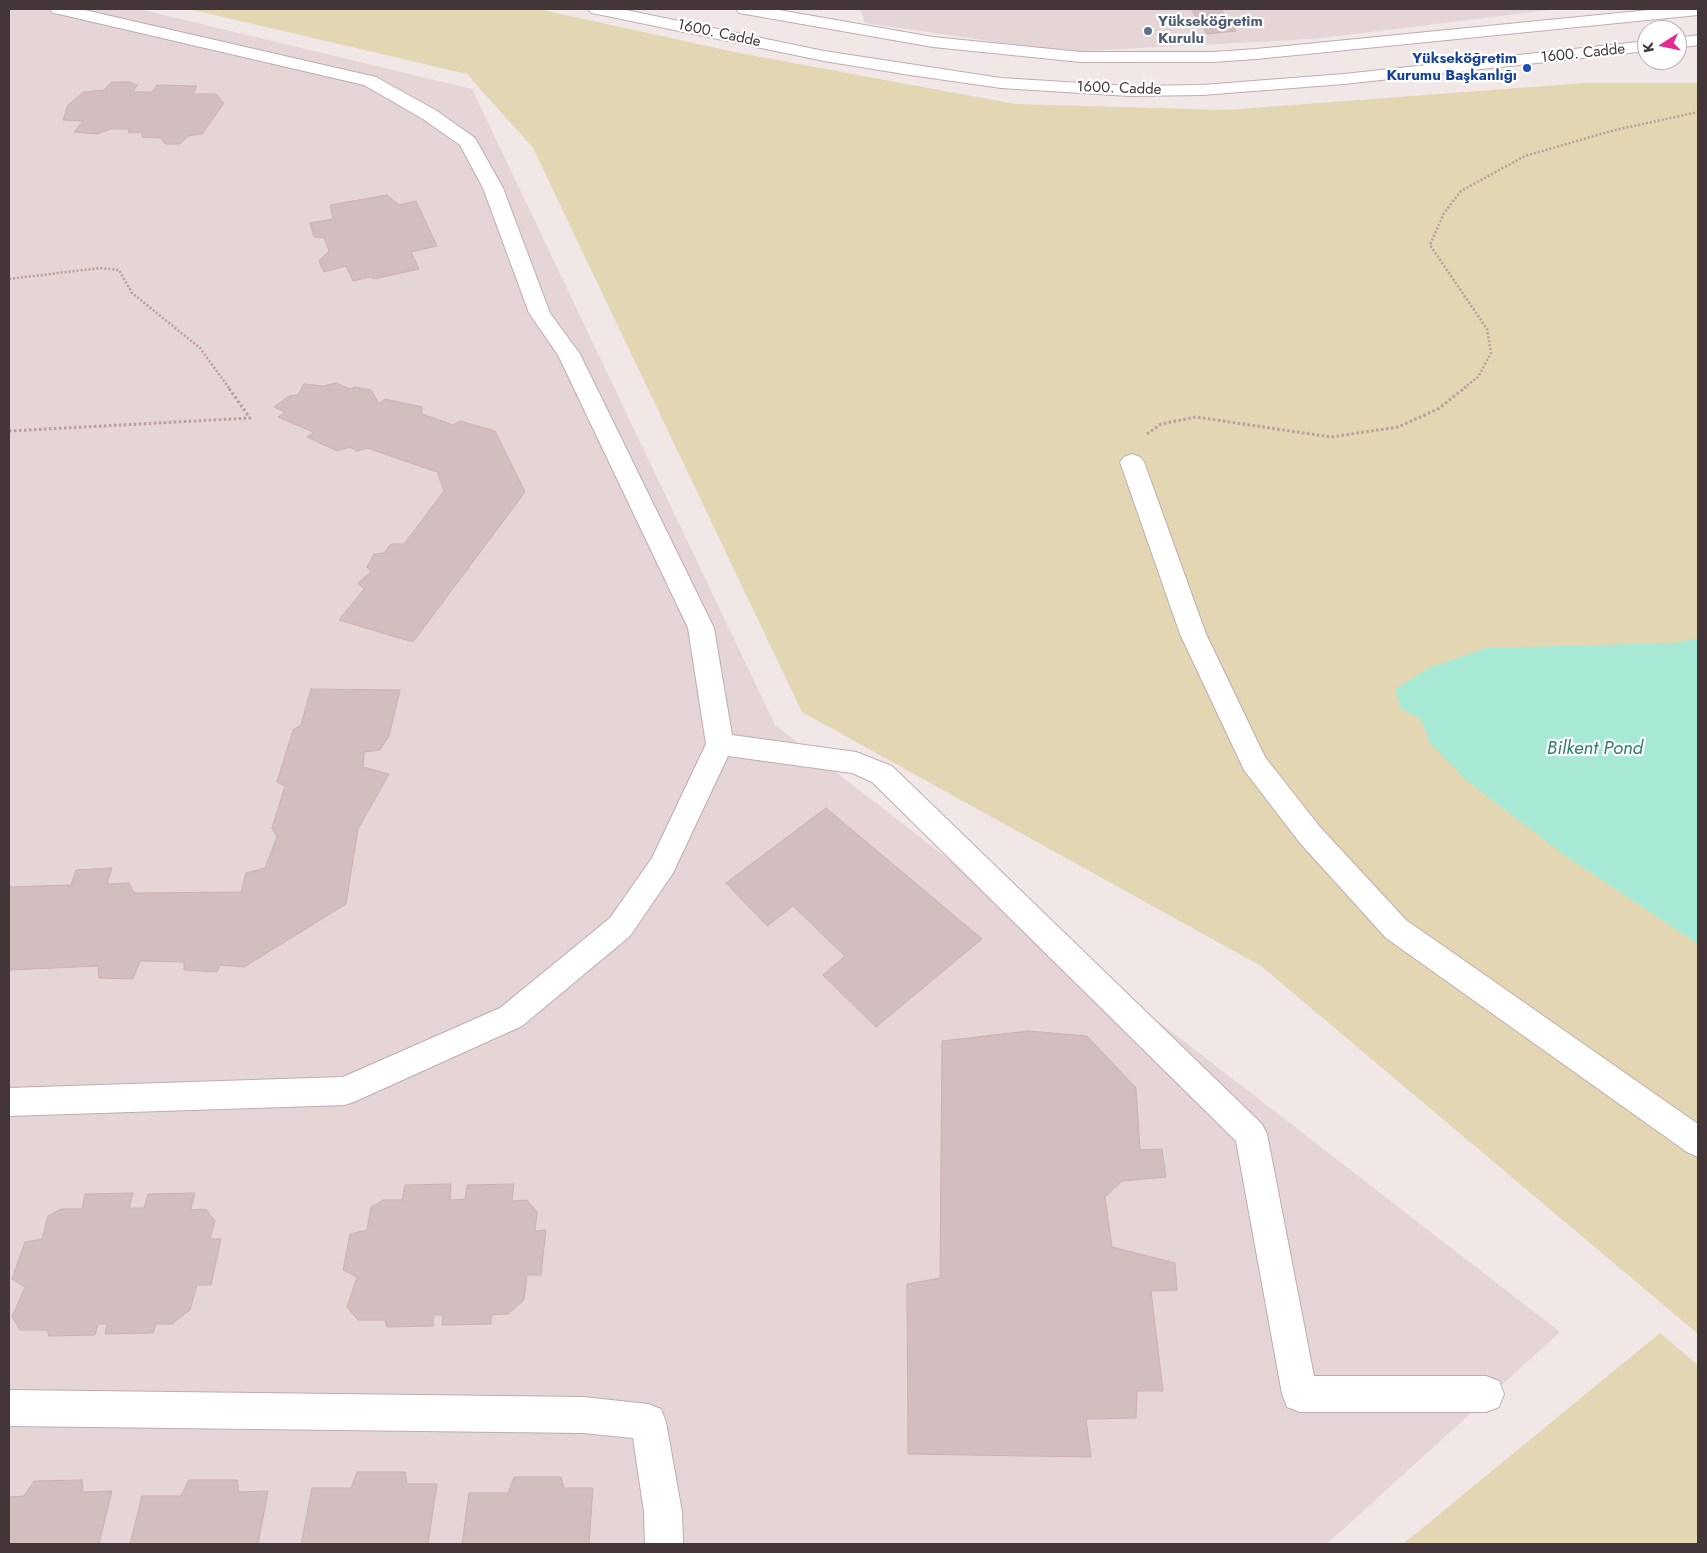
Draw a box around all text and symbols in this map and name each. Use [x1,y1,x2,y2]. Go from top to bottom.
place label: Yükseköğretim Kurulu [1158,13,1263,48]
street label: 1600. Cadde [676,16,762,52]
north arrow [1637,20,1687,70]
marker: Yükseköğretim Kurulu [1142,25,1154,37]
street label: 1600. Cadde [1540,41,1626,67]
text: K [1638,41,1659,54]
place label: Yükseköğretim Kurumu Başkanlığı [1386,50,1517,85]
marker: Yükseköğretim Kurumu Başkanlığı [1521,62,1533,74]
street label: 1600. Cadde [1076,79,1162,99]
water label: Bilkent Pond [1547,738,1643,760]

